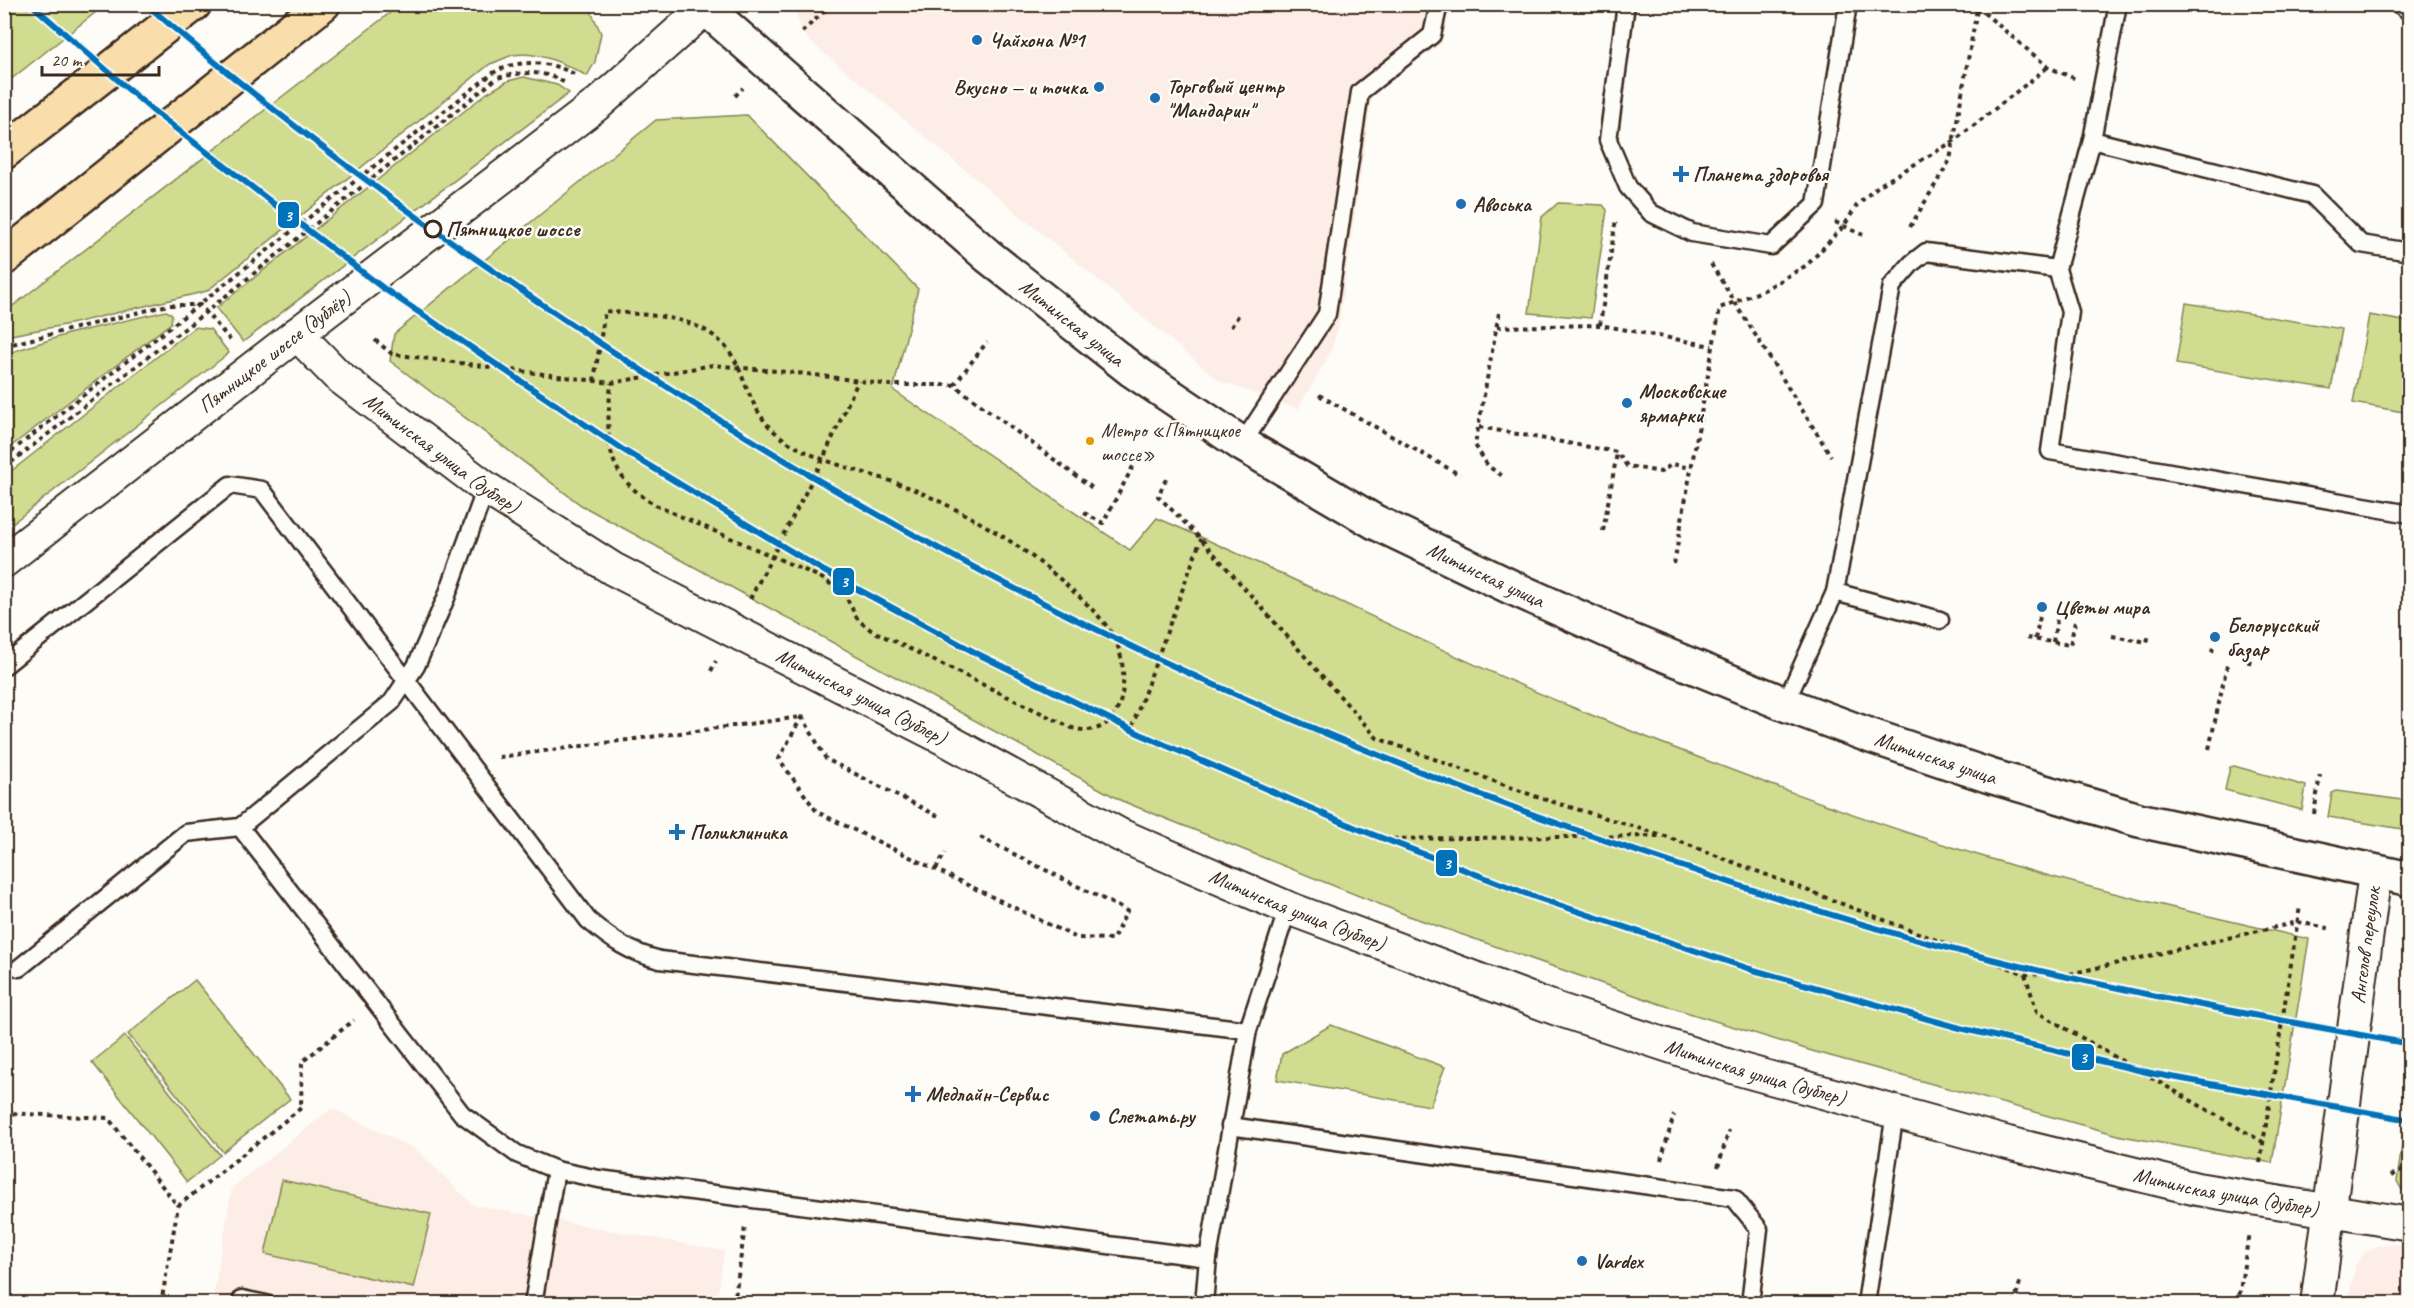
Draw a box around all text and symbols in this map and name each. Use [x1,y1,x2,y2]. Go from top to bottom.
place label: Чайхона №1 [989,27,1087,53]
marker: Чайхона №1 [970,33,984,47]
scale bar [42,39,159,77]
text: 20 m [51,49,84,71]
place label: Торговый центр "Мандарин" [1167,73,1286,123]
place label: Вкусно — и точка [954,74,1089,100]
marker: Вкусно — и точка [1092,80,1106,94]
marker: Торговый центр "Мандарин" [1148,91,1162,105]
place label: Планета здоровья [1693,161,1830,188]
marker: Планета здоровья [1674,167,1688,181]
place label: Авоська [1473,191,1533,217]
marker: Авоська [1454,197,1468,211]
line badge: 3 [277,201,300,229]
text: 3 [284,206,293,226]
place label: Пятницкое шоссе [446,216,582,242]
marker: Пятницкое шоссе [424,220,442,238]
street label: Митинская улица [1014,273,1131,373]
street label: Пятницкое шоссе (дублёр) [193,284,357,419]
place label: Московские ярмарки [1639,378,1727,428]
street label: Митинская улица (дублер) [359,387,525,520]
marker: Московские ярмарки [1620,396,1634,410]
place label: Метро «Пятницкое шоссе» [1101,418,1241,467]
marker: Метро «Пятницкое шоссе» [1084,435,1096,447]
street label: Митинская улица [1423,536,1550,614]
line badge: 3 [832,567,855,596]
text: 3 [840,572,849,592]
place label: Цветы мира [2054,594,2151,620]
marker: Цветы мира [2035,600,2049,614]
place label: Белорусский базар [2227,612,2321,663]
marker: Белорусский базар [2208,630,2222,644]
street label: Митинская улица (дублер) [772,642,952,751]
street label: Митинская улица [1871,725,2001,791]
place label: Поликлиника [690,819,789,845]
marker: Поликлиника [668,823,686,841]
line badge: 3 [1435,849,1458,877]
text: 3 [1443,854,1452,874]
street label: Митинская улица (дублер) [1205,862,1390,957]
street label: Ангелов переулок [2345,883,2386,1005]
street label: Митинская улица (дублер) [1661,1032,1850,1111]
line badge: 3 [2071,1043,2095,1071]
text: 3 [2079,1048,2088,1068]
place label: Медлайн-Сервис [926,1081,1049,1107]
marker: Медлайн-Сервис [904,1085,922,1103]
place label: Слетать.ру [1107,1103,1196,1129]
marker: Слетать.ру [1088,1109,1102,1123]
street label: Митинская улица (дублер) [2131,1161,2321,1222]
place label: Vardex [1594,1248,1645,1274]
marker: Vardex [1575,1254,1589,1268]

